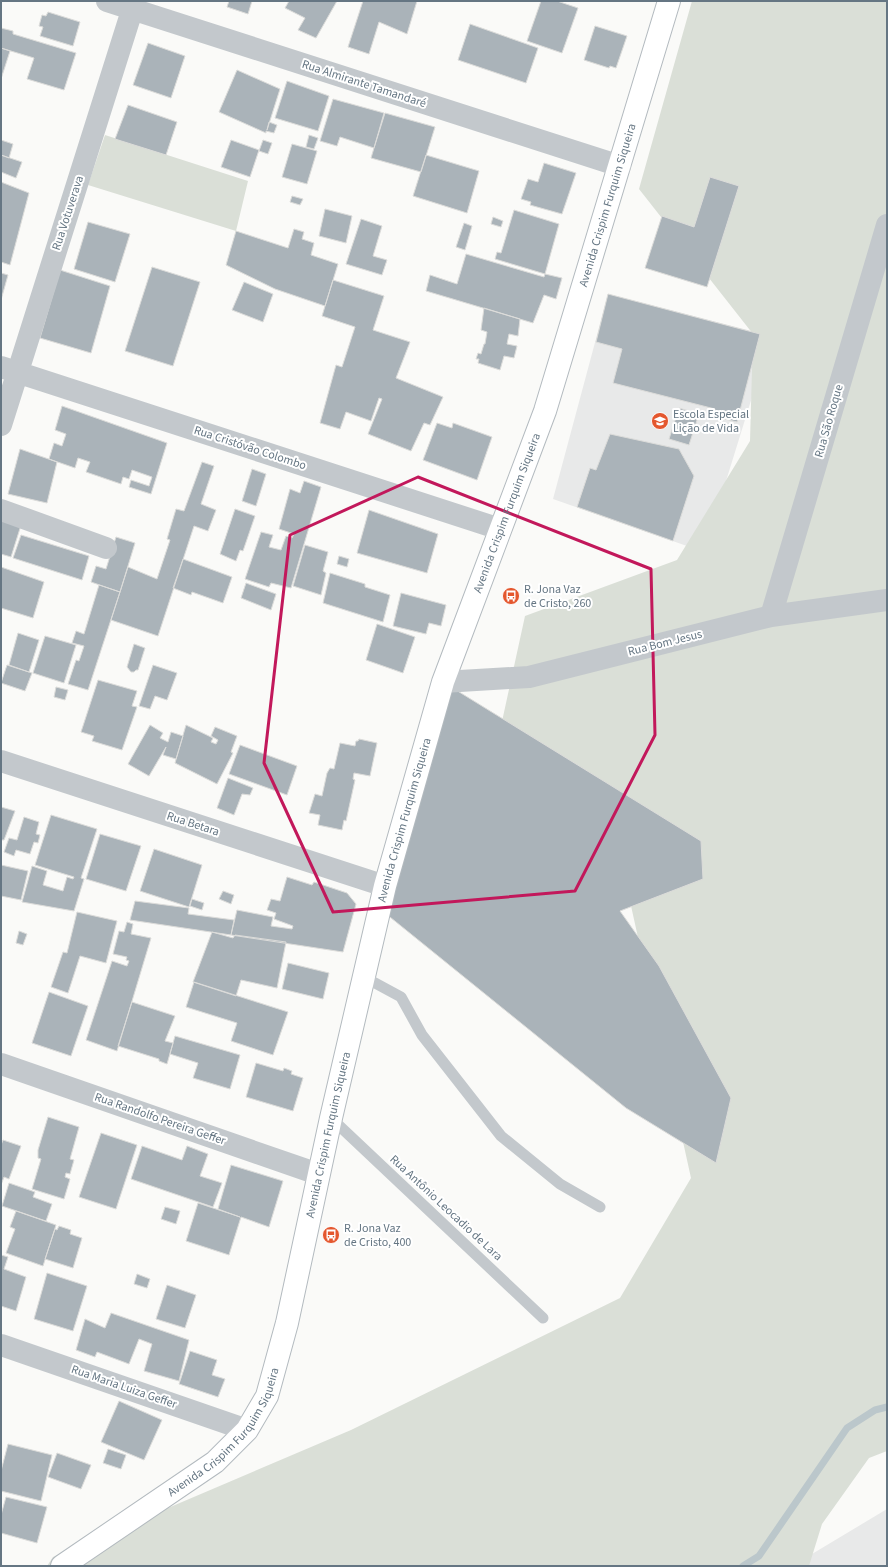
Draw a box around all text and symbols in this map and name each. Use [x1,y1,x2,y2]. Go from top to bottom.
street label: Rua Almirante Tamandaré [300,56,428,112]
street label: Avenida Crispim Furquim Siqueira [575,121,640,289]
street label: Rua Votuverava [48,173,88,253]
street label: Rua São Roque [810,382,848,460]
place label: Escola Especial Lição de Vida [673,406,749,437]
school or university icon: Escola Especial Lição de Vida [650,411,670,431]
street label: Rua Cristóvão Colombo [192,422,308,474]
street label: Avenida Crispim Furquim Siqueira [469,430,545,595]
place label: R. Jona Vaz de Cristo, 260 [524,581,591,612]
bus stop icon: R. Jona Vaz de Cristo, 260 [501,586,521,606]
street label: Rua Bom Jesus [626,626,704,660]
street label: Avenida Crispim Furquim Siqueira [373,736,435,904]
street label: Rua Betara [164,807,222,841]
street label: Avenida Crispim Furquim Siqueira [301,1050,355,1220]
street label: Rua Randolfo Pereira Geffer [92,1089,229,1150]
street label: Rua Antônio Leocadio de Lara [386,1151,506,1265]
place label: R. Jona Vaz de Cristo, 400 [344,1220,411,1251]
bus stop icon: R. Jona Vaz de Cristo, 400 [321,1225,341,1245]
street label: Rua Maria Luiza Geffer [69,1361,180,1413]
street label: Avenida Crispim Furquim Siqueira [164,1366,283,1500]

